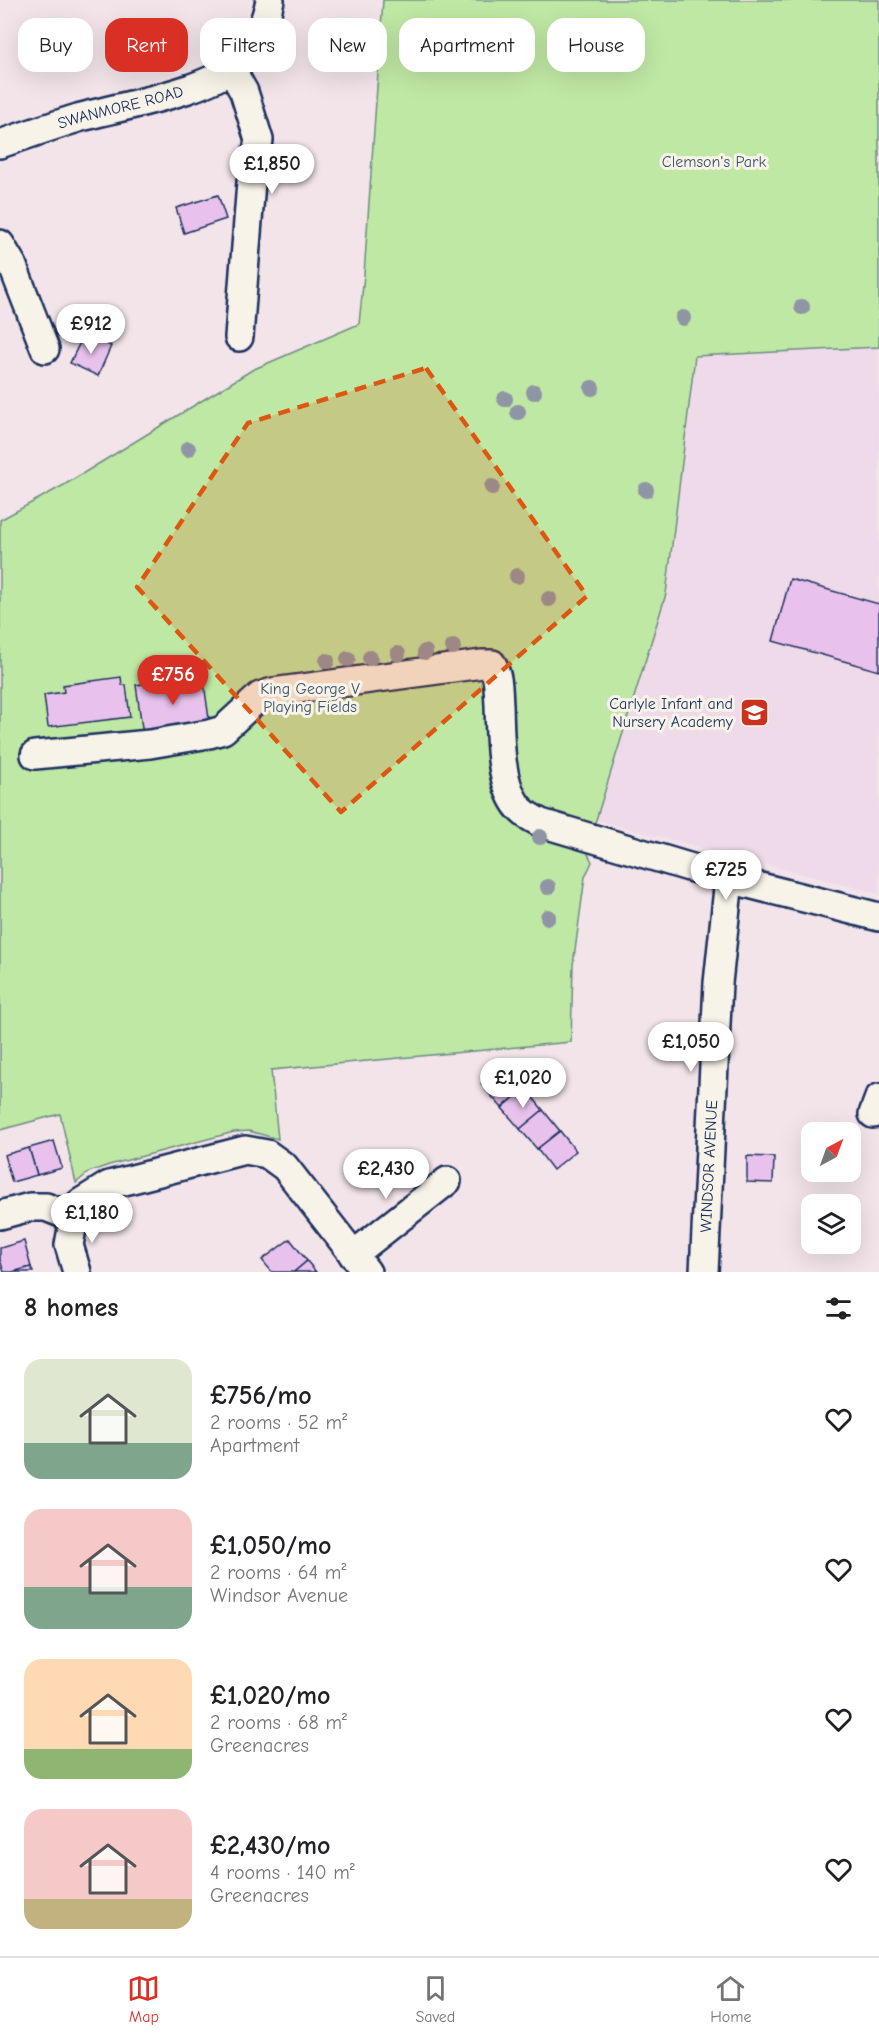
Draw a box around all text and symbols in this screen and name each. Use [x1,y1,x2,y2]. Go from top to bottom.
chip: Buy [18,18,93,72]
chip: Rent [105,18,188,72]
chip: Filters [200,18,296,72]
chip: New [308,18,387,72]
chip: Apartment [399,18,535,72]
chip: House [547,18,645,72]
street label: SWANMORE ROAD [55,82,186,133]
pin: £1,850 [223,144,321,195]
text: £1,850 [243,152,301,175]
park label: Clemson's Park [662,153,766,171]
pin: £912 [55,304,127,355]
text: £912 [70,312,112,335]
pin: £756 [137,655,209,706]
text: £756 [151,663,195,686]
park label: King George V Playing Fields [260,680,360,716]
place label: Carlyle Infant and Nursery Academy [609,695,734,731]
school or university icon: Carlyle Infant and Nursery Academy [738,697,770,729]
pin: £725 [690,850,762,901]
text: £725 [705,858,747,881]
pin: £1,050 [642,1022,740,1073]
text: £1,050 [662,1030,720,1053]
pin: £1,020 [474,1058,572,1109]
text: £1,020 [494,1066,552,1089]
street label: WINDSOR AVENUE [697,1099,721,1233]
north arrow [801,1122,861,1182]
map controls [801,1122,861,1254]
pin: £2,430 [337,1149,435,1200]
text: £2,430 [357,1157,415,1180]
pin: £1,180 [43,1193,141,1244]
button: layers [801,1194,861,1254]
text: £1,180 [65,1201,119,1224]
icon: filters [822,1292,855,1325]
text: 8 homes [24,1293,118,1323]
text: £756/mo [210,1381,312,1411]
icon: home [72,1383,144,1455]
icon: heart [822,1403,855,1436]
text: 2 rooms · 52 m² [210,1411,347,1434]
text: Apartment [210,1434,300,1457]
text: £1,050/mo [210,1531,331,1561]
icon: home [72,1533,144,1605]
icon: heart [822,1553,855,1586]
text: 2 rooms · 64 m² [210,1561,346,1584]
text: Windsor Avenue [210,1584,348,1607]
text: £1,020/mo [210,1681,331,1711]
icon: home [72,1683,144,1755]
icon: heart [822,1703,855,1736]
text: 2 rooms · 68 m² [210,1711,347,1734]
text: Greenacres [210,1734,309,1757]
text: £2,430/mo [210,1831,330,1861]
icon: home [72,1833,144,1905]
icon: heart [822,1853,855,1886]
text: 4 rooms · 140 m² [210,1861,355,1884]
text: Greenacres [210,1884,309,1907]
tab: Map [127,1972,160,2026]
tab: Saved [415,1972,455,2026]
tab: Home [710,1972,752,2026]

